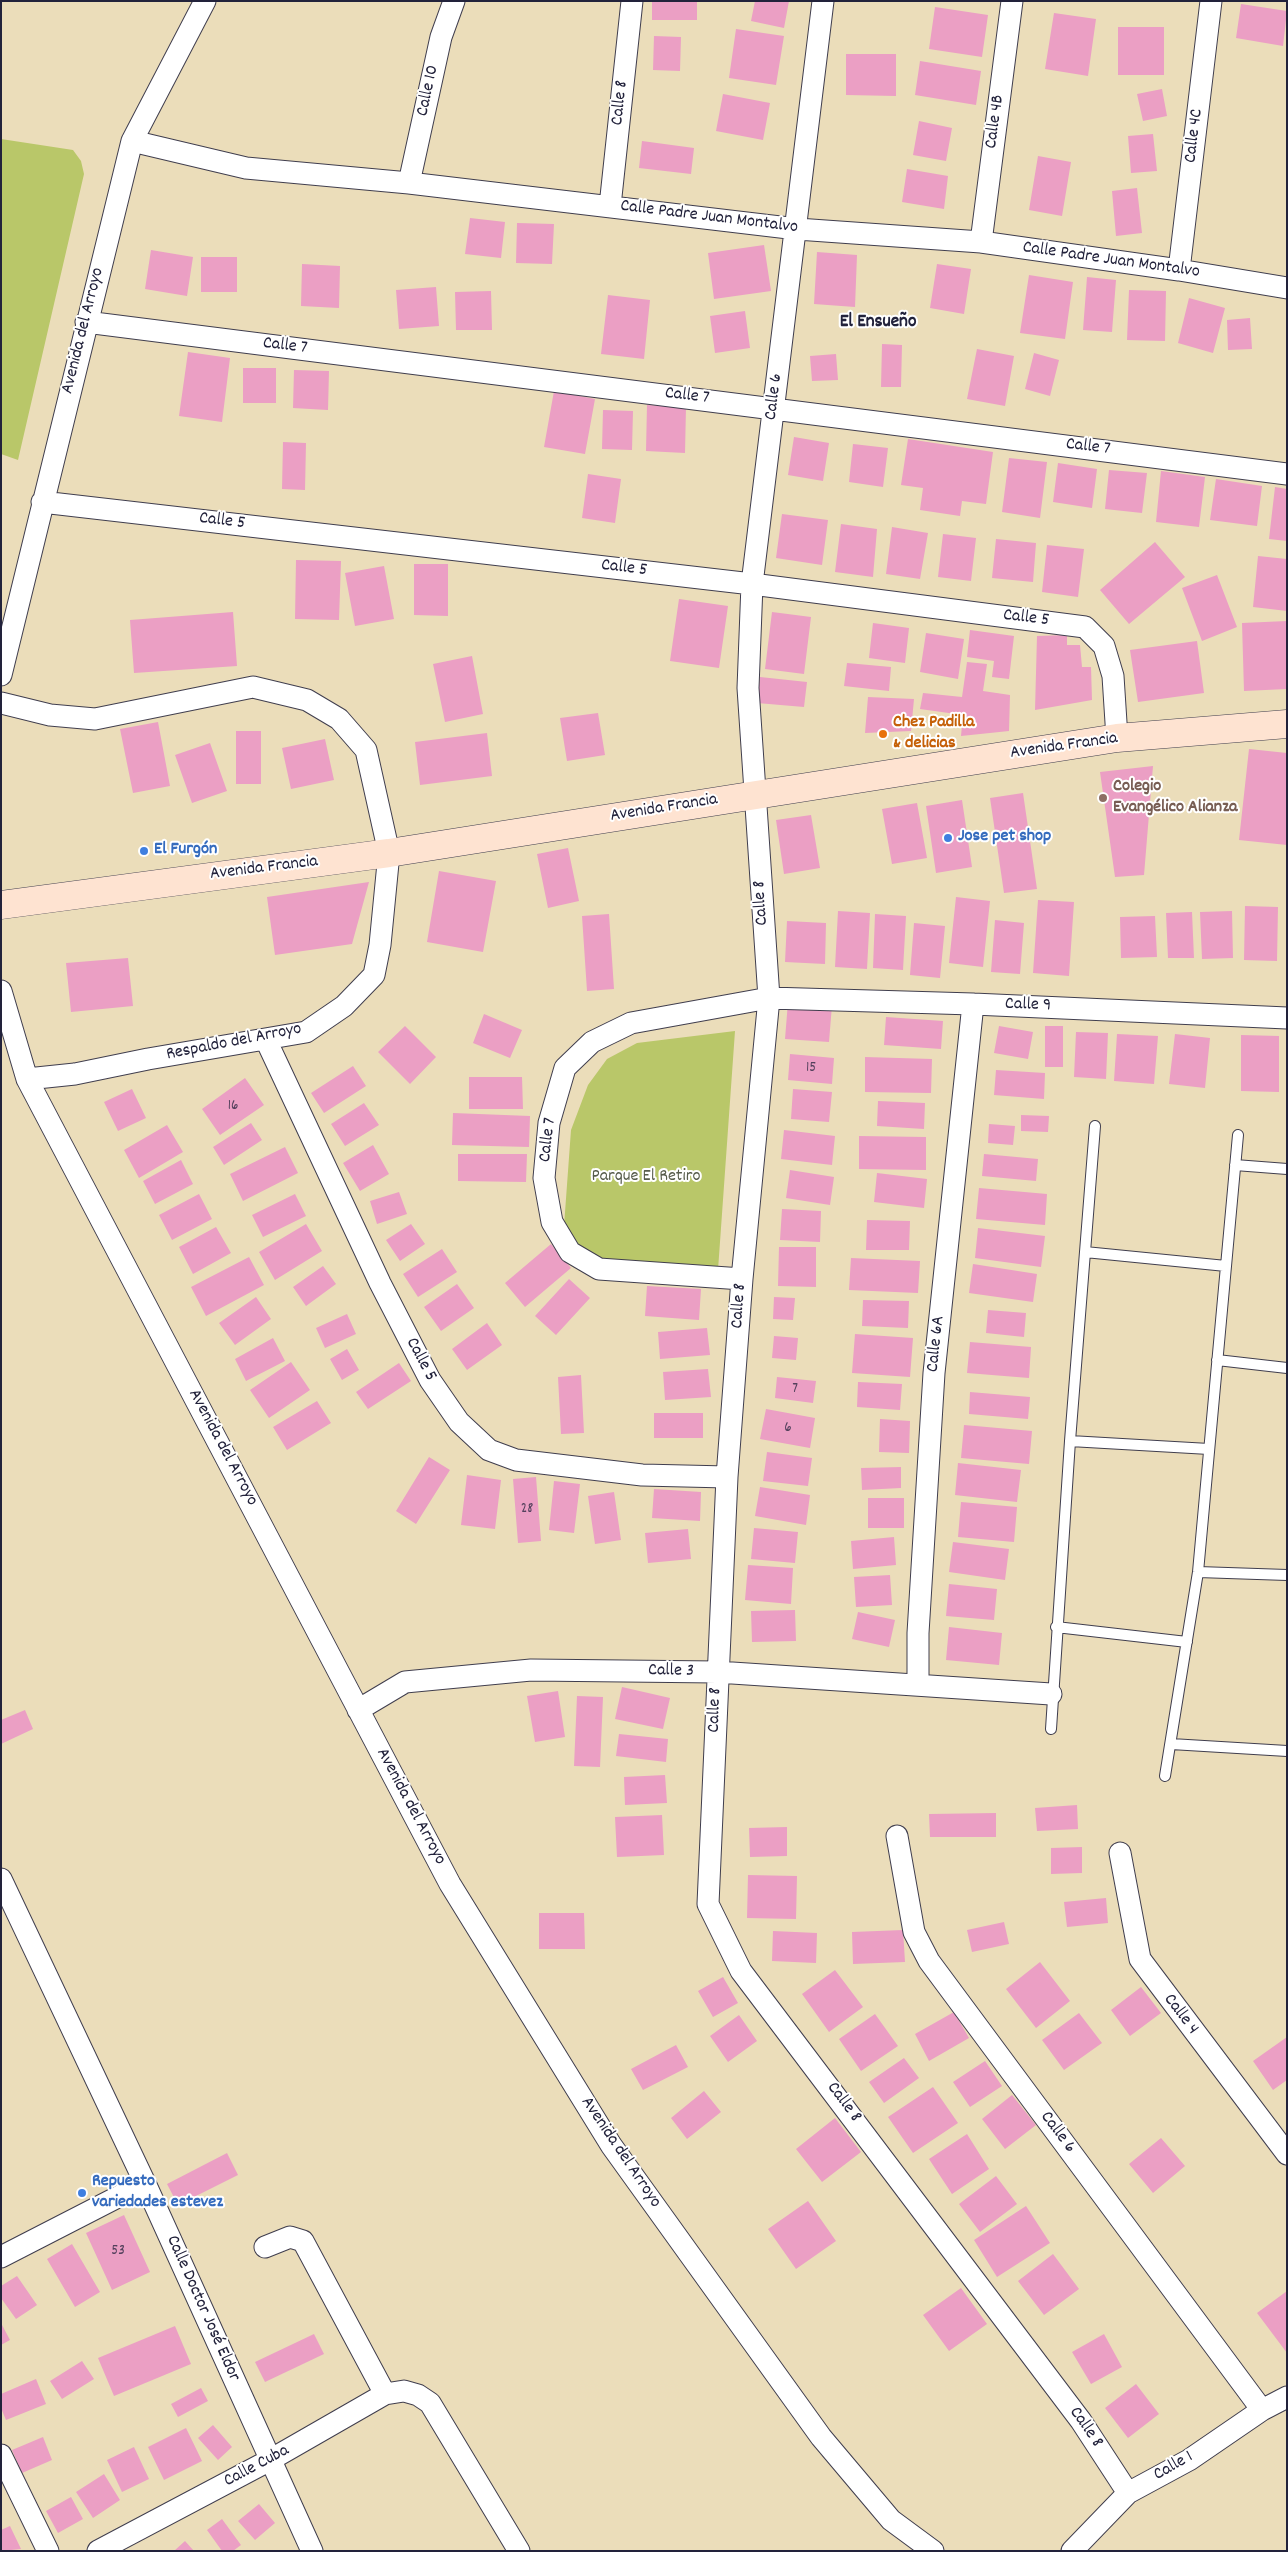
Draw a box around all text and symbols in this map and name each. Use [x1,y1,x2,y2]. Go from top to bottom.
street label: Calle 10 [413,63,445,119]
street label: Calle 8 [608,79,634,127]
street label: Calle 4B [982,94,1010,150]
street label: Calle 4C [1181,108,1209,164]
street label: Calle Padre Juan Montalvo [619,196,799,240]
street label: Calle Padre Juan Montalvo [1021,238,1201,284]
street label: Avenida del Arroyo [58,266,110,396]
district label: El Ensueño [840,312,916,334]
street label: Calle 7 [261,334,309,360]
street label: Calle 6 [761,372,789,422]
street label: Calle 7 [663,384,711,410]
street label: Calle 7 [1064,435,1112,461]
street label: Calle 5 [198,508,246,536]
street label: Calle 5 [600,555,648,583]
street label: Calle 5 [1002,605,1050,633]
place label: Chez Padilla & delicias [893,713,974,756]
marker: Chez Padilla & delicias [877,728,889,740]
street label: Avenida Francia [1009,729,1119,765]
place label: Colegio Evangélico Alianza [1113,777,1237,820]
street label: Avenida Francia [609,790,719,828]
marker: Colegio Evangélico Alianza [1097,792,1109,804]
place label: Jose pet shop [958,827,1051,849]
marker: Jose pet shop [942,832,954,844]
place label: El Furgón [154,840,217,862]
marker: El Furgón [138,845,150,857]
street label: Avenida Francia [209,852,319,886]
street label: Calle 8 [750,880,774,926]
street label: Calle 9 [1005,994,1051,1018]
street label: Respaldo del Arroyo [165,1019,303,1067]
house number: 15 [806,1060,816,1078]
house number: 16 [228,1098,238,1116]
street label: Calle 7 [536,1116,562,1164]
park label: Parque El Retiro [592,1167,700,1189]
street label: Calle 8 [728,1283,752,1329]
street label: Calle 6A [923,1315,951,1373]
street label: Calle 5 [400,1334,440,1386]
house number: 7 [792,1381,798,1399]
street label: Avenida del Arroyo [182,1386,262,1510]
house number: 6 [784,1420,792,1438]
house number: 28 [521,1501,533,1519]
street label: Calle 3 [648,1661,694,1683]
street label: Calle 8 [704,1687,728,1733]
street label: Avenida del Arroyo [370,1745,450,1869]
street label: Calle 4 [1158,1990,1202,2040]
street label: Calle 8 [821,2078,865,2128]
street label: Avenida del Arroyo [575,2093,665,2213]
street label: Calle 6 [1034,2108,1080,2158]
place label: Repuesto variedades estevez [92,2172,223,2214]
marker: Repuesto variedades estevez [76,2187,88,2199]
street label: Calle Doctor José Eldor [160,2233,244,2385]
house number: 53 [111,2243,125,2261]
street label: Calle 8 [1063,2403,1107,2453]
street label: Calle Cuba [221,2441,293,2493]
street label: Calle 1 [1150,2447,1198,2487]

